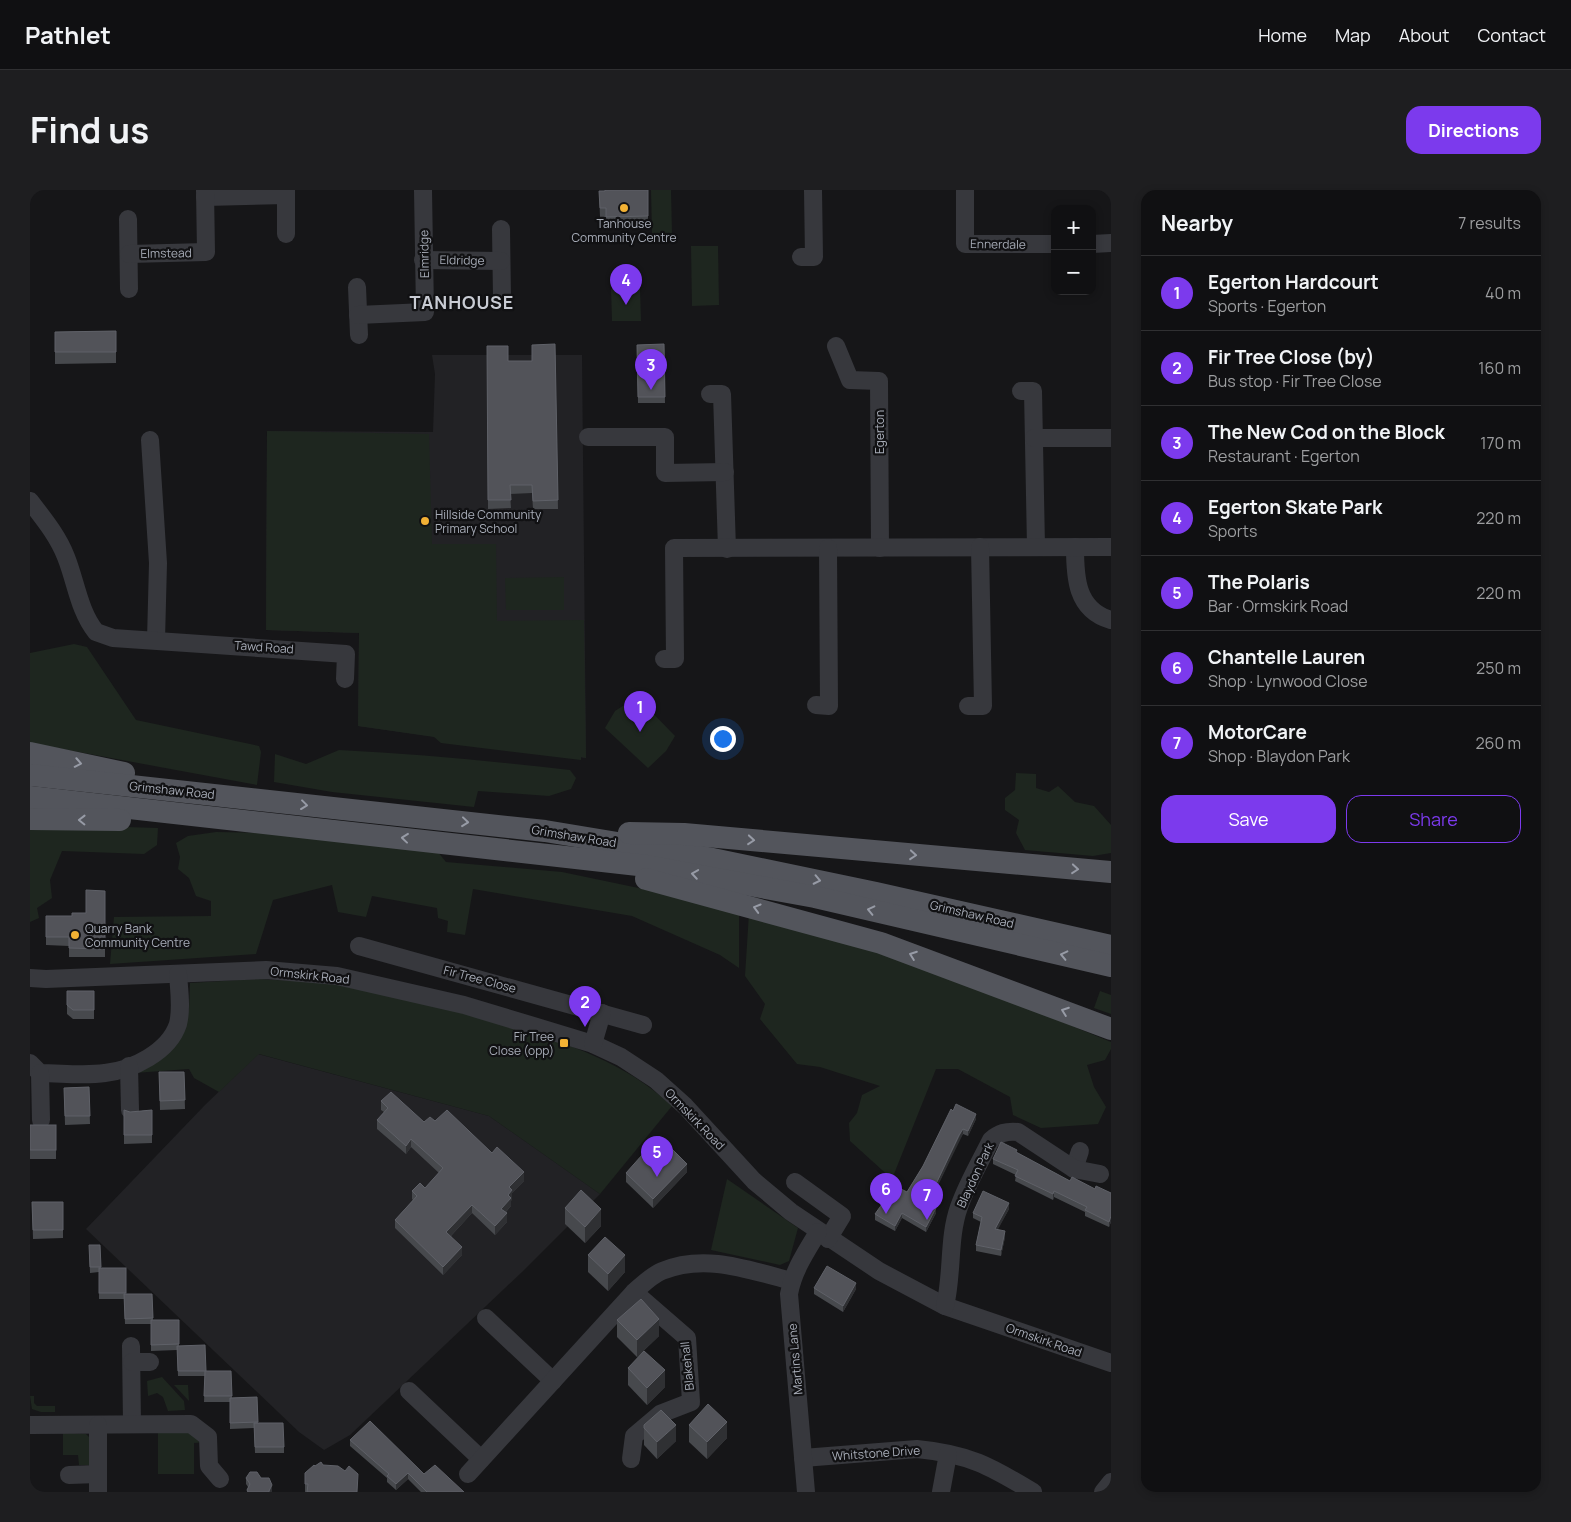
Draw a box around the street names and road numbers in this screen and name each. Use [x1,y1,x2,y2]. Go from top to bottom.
street label: Elmridge [415,230,433,278]
street label: Ennerdale [970,235,1026,253]
street label: Elmstead [140,244,192,262]
street label: Eldridge [439,251,485,269]
street label: Egerton [871,410,888,454]
street label: Tawd Road [234,636,294,658]
street label: Grimshaw Road [129,777,215,803]
street label: Grimshaw Road [530,821,618,851]
street label: Grimshaw Road [928,896,1016,932]
street label: Fir Tree Close [442,961,518,997]
street label: Ormskirk Road [270,962,350,988]
street label: Ormskirk Road [661,1085,729,1153]
street label: Blaydon Park [952,1139,998,1210]
street label: Ormskirk Road [1004,1319,1084,1361]
street label: Martins Lane [783,1323,807,1395]
street label: Blakehall [676,1341,698,1391]
street label: Whitstone Drive [831,1441,921,1465]

